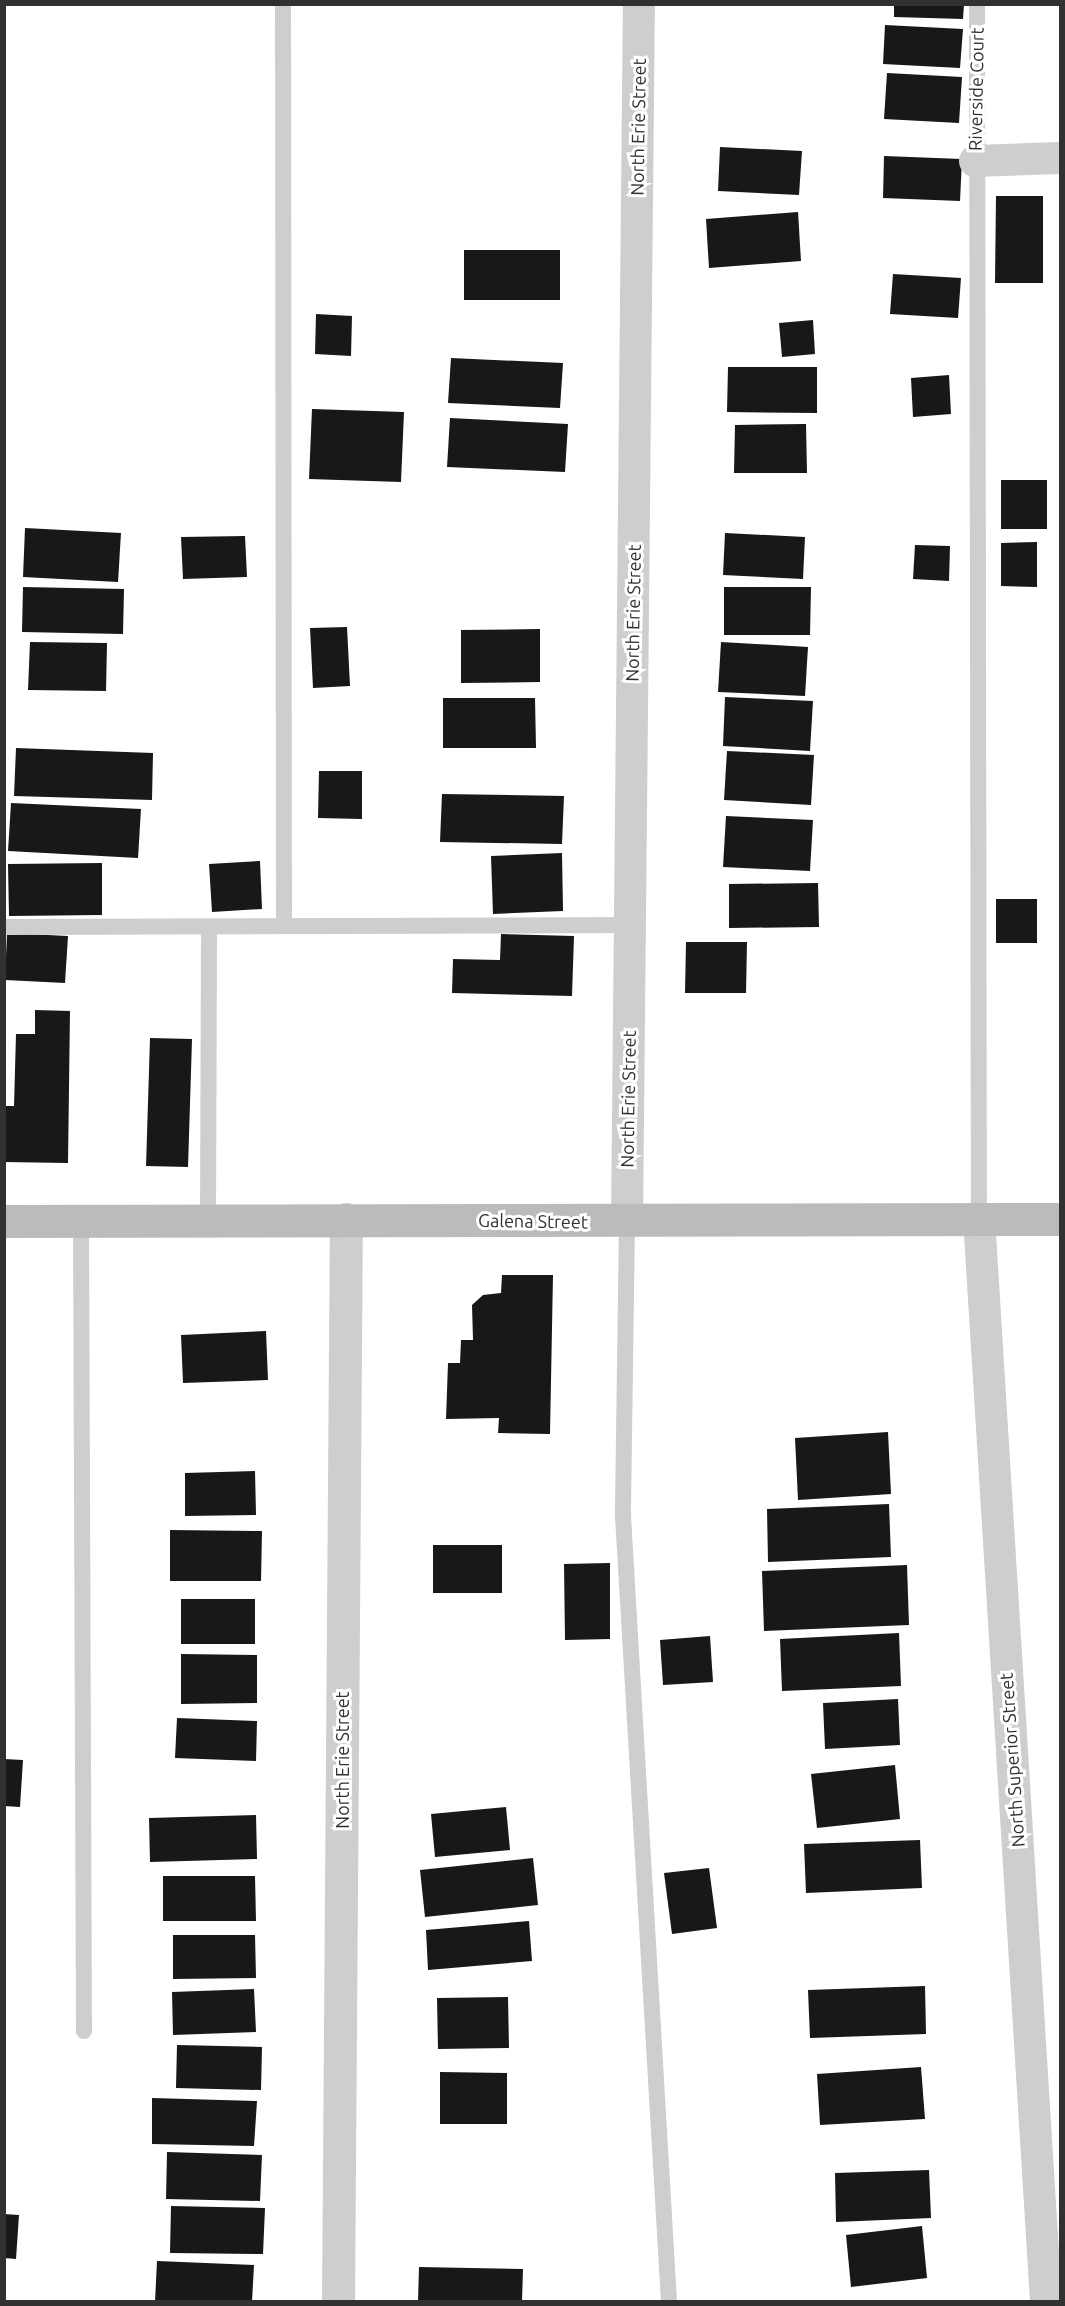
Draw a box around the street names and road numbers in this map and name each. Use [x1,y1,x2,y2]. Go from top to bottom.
street label: Riverside Court [964,27,988,151]
street label: North Erie Street [626,58,650,196]
street label: North Erie Street [621,544,645,682]
street label: North Erie Street [616,1030,640,1168]
street label: Galena Street [478,1209,588,1233]
street label: North Superior Street [995,1672,1029,1848]
street label: North Erie Street [331,1691,353,1829]

